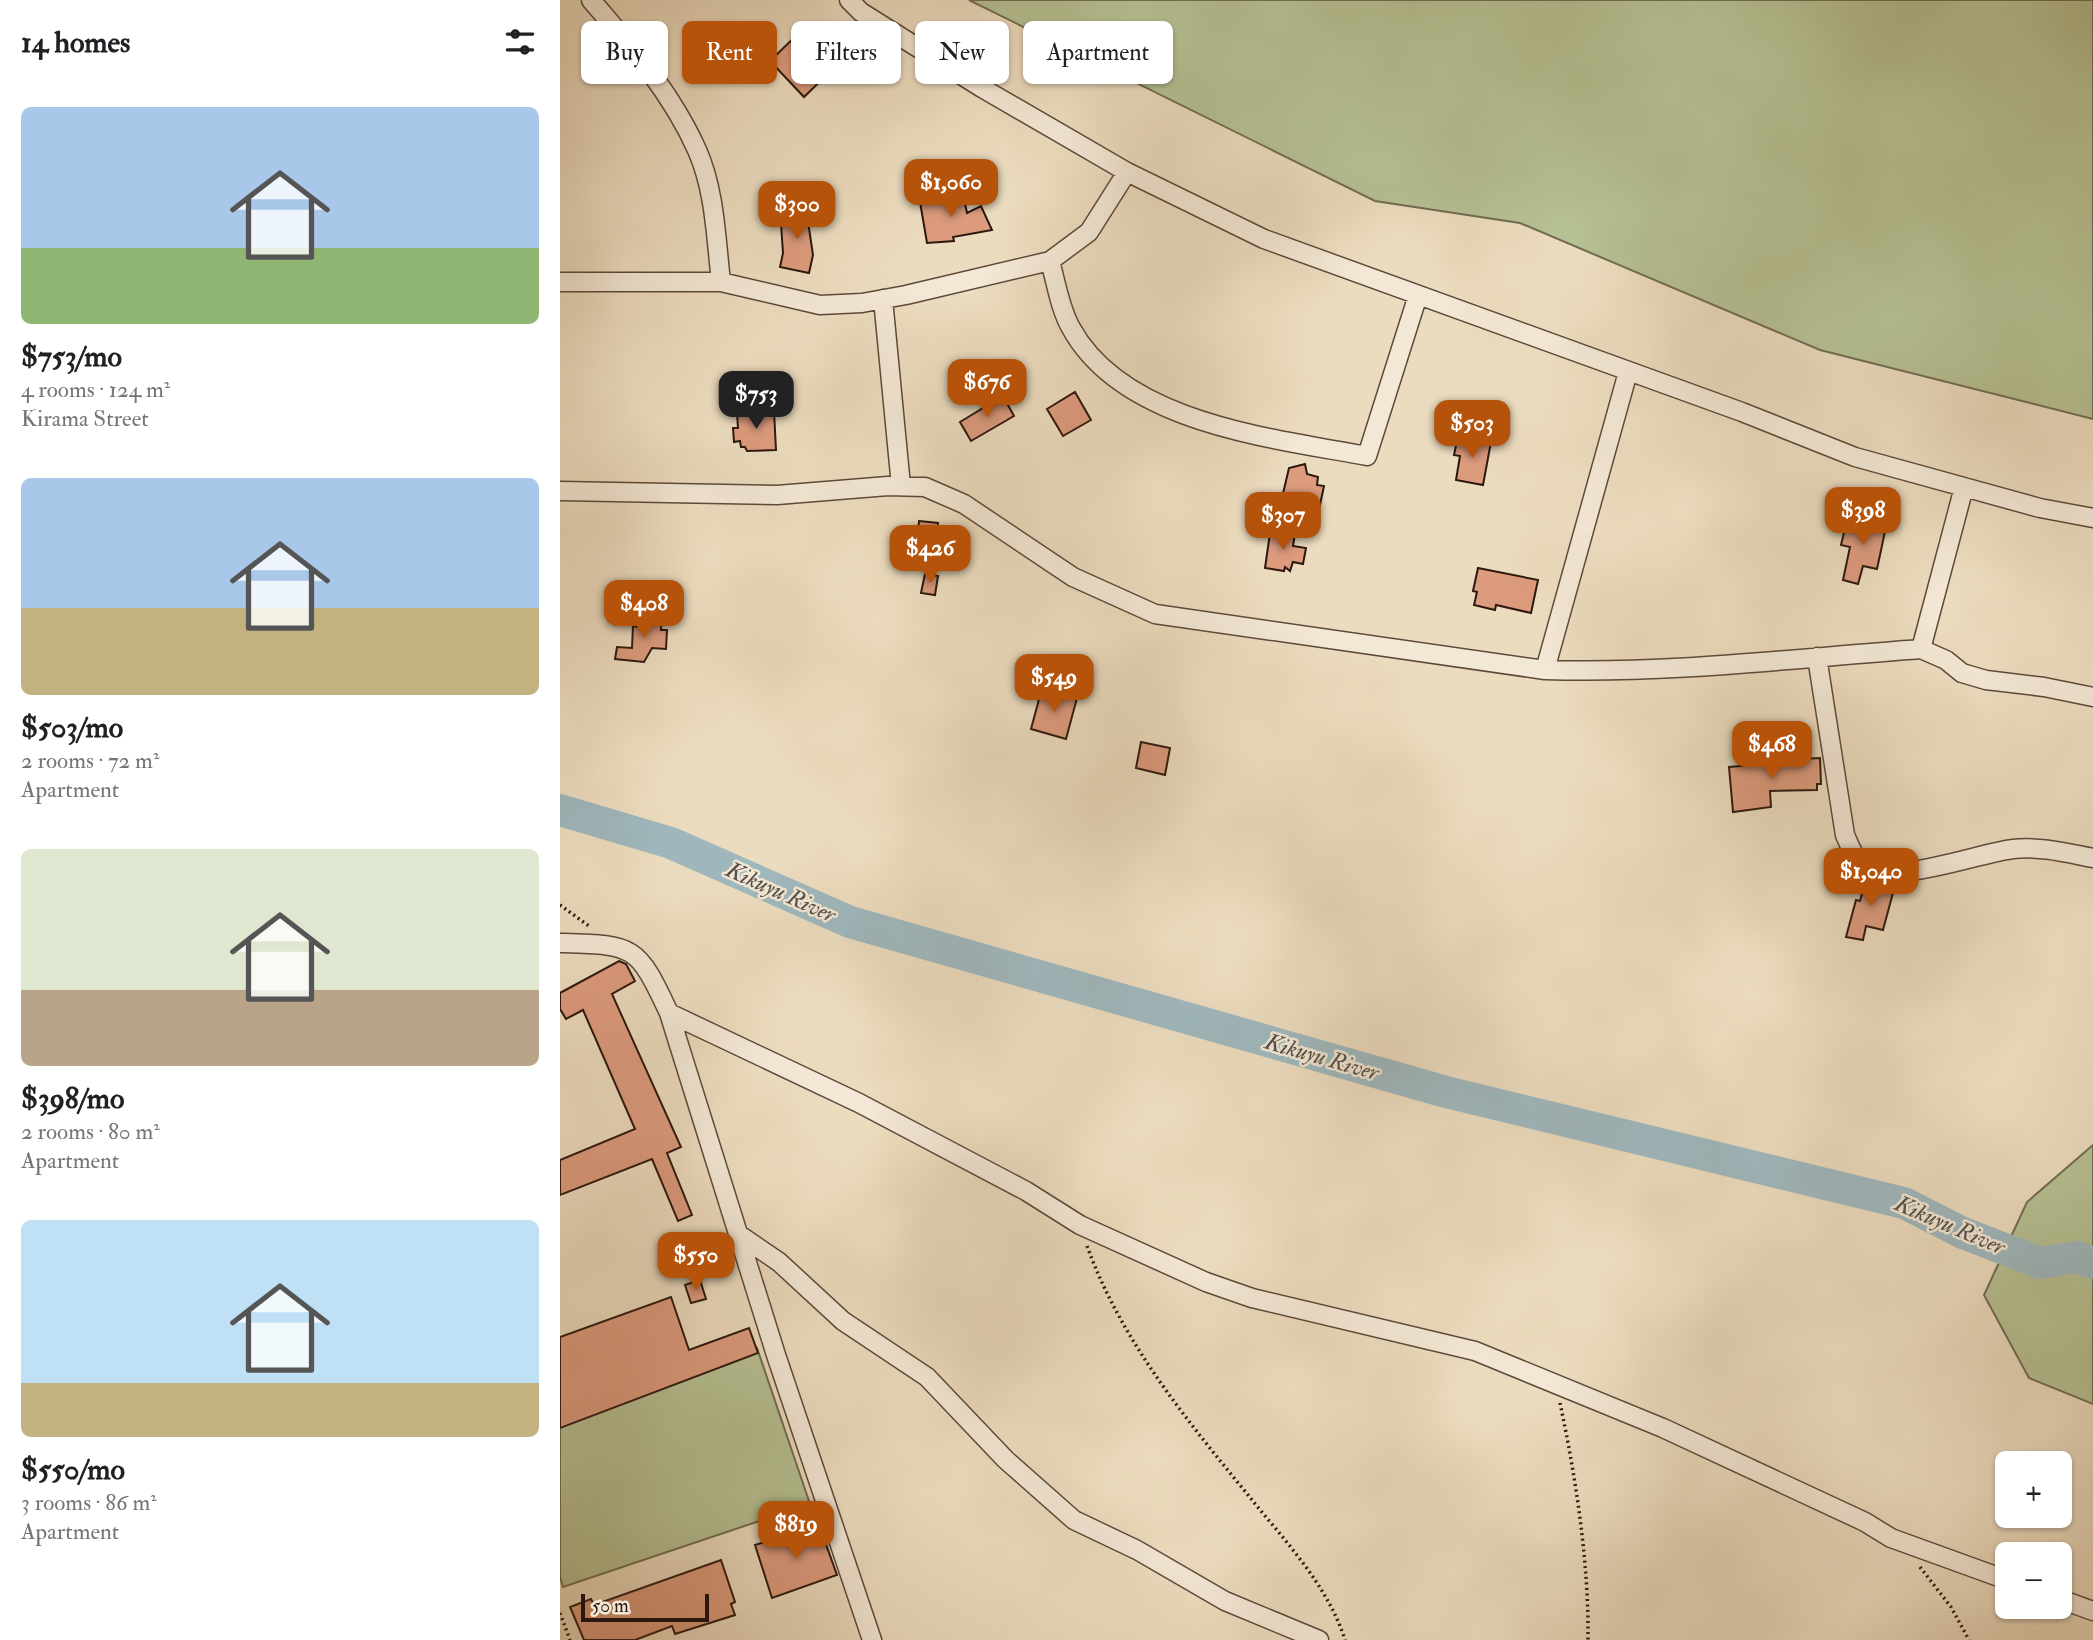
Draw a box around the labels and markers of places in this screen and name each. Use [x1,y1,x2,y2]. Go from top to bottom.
pin: $1,060 [894,160,1008,219]
pin: $300 [756,182,838,241]
pin: $676 [946,360,1028,419]
pin: $753 [715,372,797,431]
pin: $503 [1431,400,1513,460]
pin: $398 [1822,488,1904,547]
pin: $307 [1242,492,1324,552]
pin: $426 [889,526,971,585]
pin: $408 [603,580,685,640]
pin: $549 [1013,654,1095,714]
pin: $468 [1731,722,1813,781]
pin: $1,040 [1814,848,1928,908]
pin: $550 [655,1232,737,1292]
pin: $819 [755,1502,837,1561]

